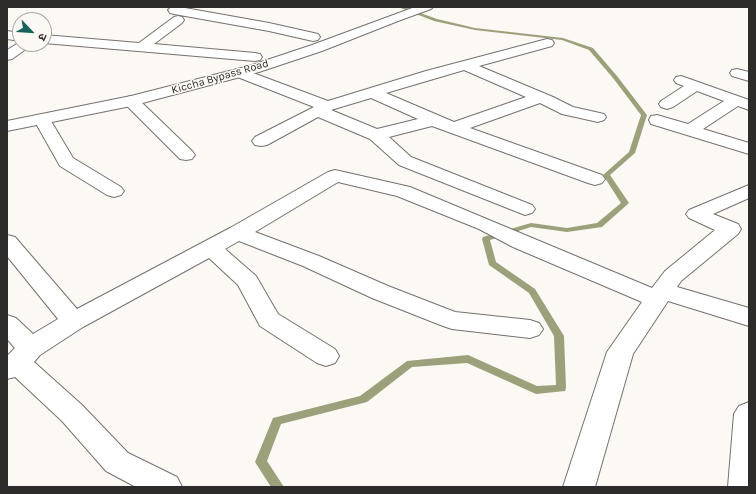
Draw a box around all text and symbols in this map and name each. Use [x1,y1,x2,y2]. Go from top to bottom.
north arrow [12,12,52,52]
text: उ [35,31,50,43]
street label: Kiccha Bypass Road [170,57,270,97]

